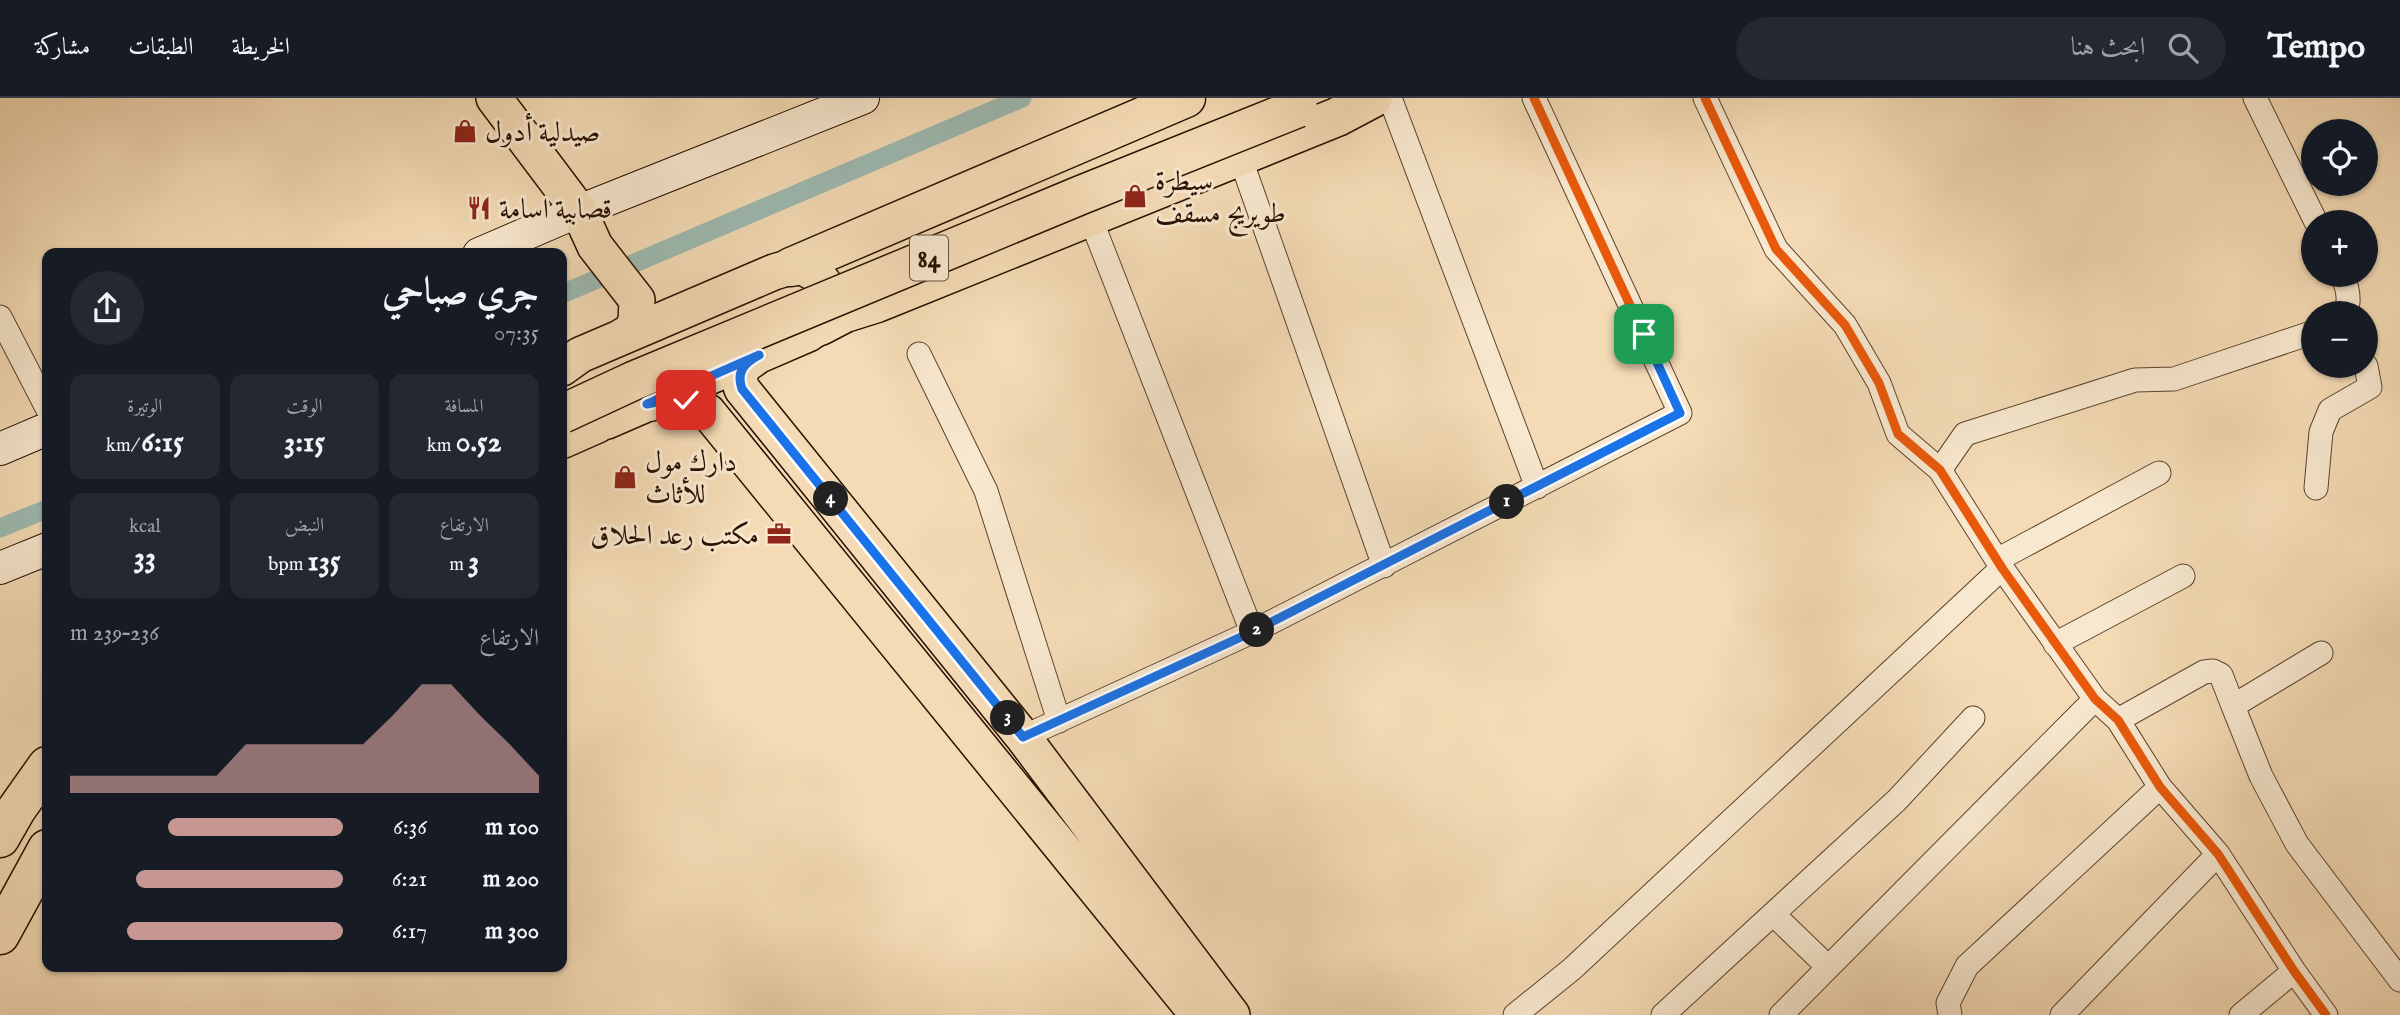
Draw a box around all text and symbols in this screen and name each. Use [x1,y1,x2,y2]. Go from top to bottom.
search box [1736,17,2226,80]
text: Tempo [2268,27,2365,69]
icon: search [2164,29,2202,67]
text: ابحث هنا [2070,31,2146,64]
text: مشاركة [35,32,90,63]
text: الطبقات [128,32,194,63]
text: الخريطة [232,32,290,63]
place label: صيدلية أدول [485,112,600,151]
shop icon: صيدلية أدول [451,117,479,145]
map controls [2301,119,2378,378]
button: locate [2301,119,2378,196]
place label: سيطرة طويريج مسقف [1155,165,1286,237]
shop icon: سيطرة طويريج مسقف [1121,182,1149,210]
place label: قصابية اسامة [499,193,612,228]
restaurant icon: قصابية اسامة [465,194,493,222]
button: + [2301,210,2378,287]
road number: 84 [910,236,948,280]
text: جري صباحي [382,269,539,317]
button: share [70,271,144,345]
button: − [2301,301,2378,378]
pin [1614,304,1674,364]
icon: arrive [1625,315,1663,353]
text: 07:35 [494,319,539,348]
pin [656,370,716,430]
icon: check [667,381,705,419]
text: الوتيرة [127,395,162,419]
text: الوقت [286,395,323,419]
text: المسافة [445,395,484,419]
text: 6:15 [141,424,184,462]
text: 3:15 [284,424,325,462]
text: 0.52 [456,424,502,462]
text: /km [106,434,141,458]
text: km [427,434,456,458]
place label: دارك مول للأثاث [645,446,737,513]
shop icon: دارك مول للأثاث [611,463,639,491]
pin: 4 [814,482,848,516]
pin: 1 [1490,484,1524,520]
text: 4 [826,486,835,510]
text: 1 [1503,489,1510,513]
text: النبض [285,514,324,538]
text: الارتفاع [440,514,489,538]
text: kcal [129,515,161,539]
place label: مكتب رعد الحلاق [590,519,759,554]
office icon: مكتب رعد الحلاق [765,520,793,548]
text: 33 [134,539,156,577]
text: 135 [307,543,341,581]
text: 3 [468,543,479,581]
text: bpm [268,553,307,577]
text: m [449,553,468,577]
pin: 2 [1240,612,1274,648]
text: 2 [1252,617,1261,641]
text: 236–239 m [70,619,159,648]
text: الارتفاع [479,624,539,653]
pin: 3 [990,700,1026,736]
text: 3 [1004,705,1011,729]
text: 6:36 [393,813,427,842]
text: 100 m [485,813,539,842]
text: 6:21 [392,865,427,894]
text: 200 m [483,865,539,894]
text: 6:17 [392,917,427,946]
text: 300 m [485,917,539,946]

